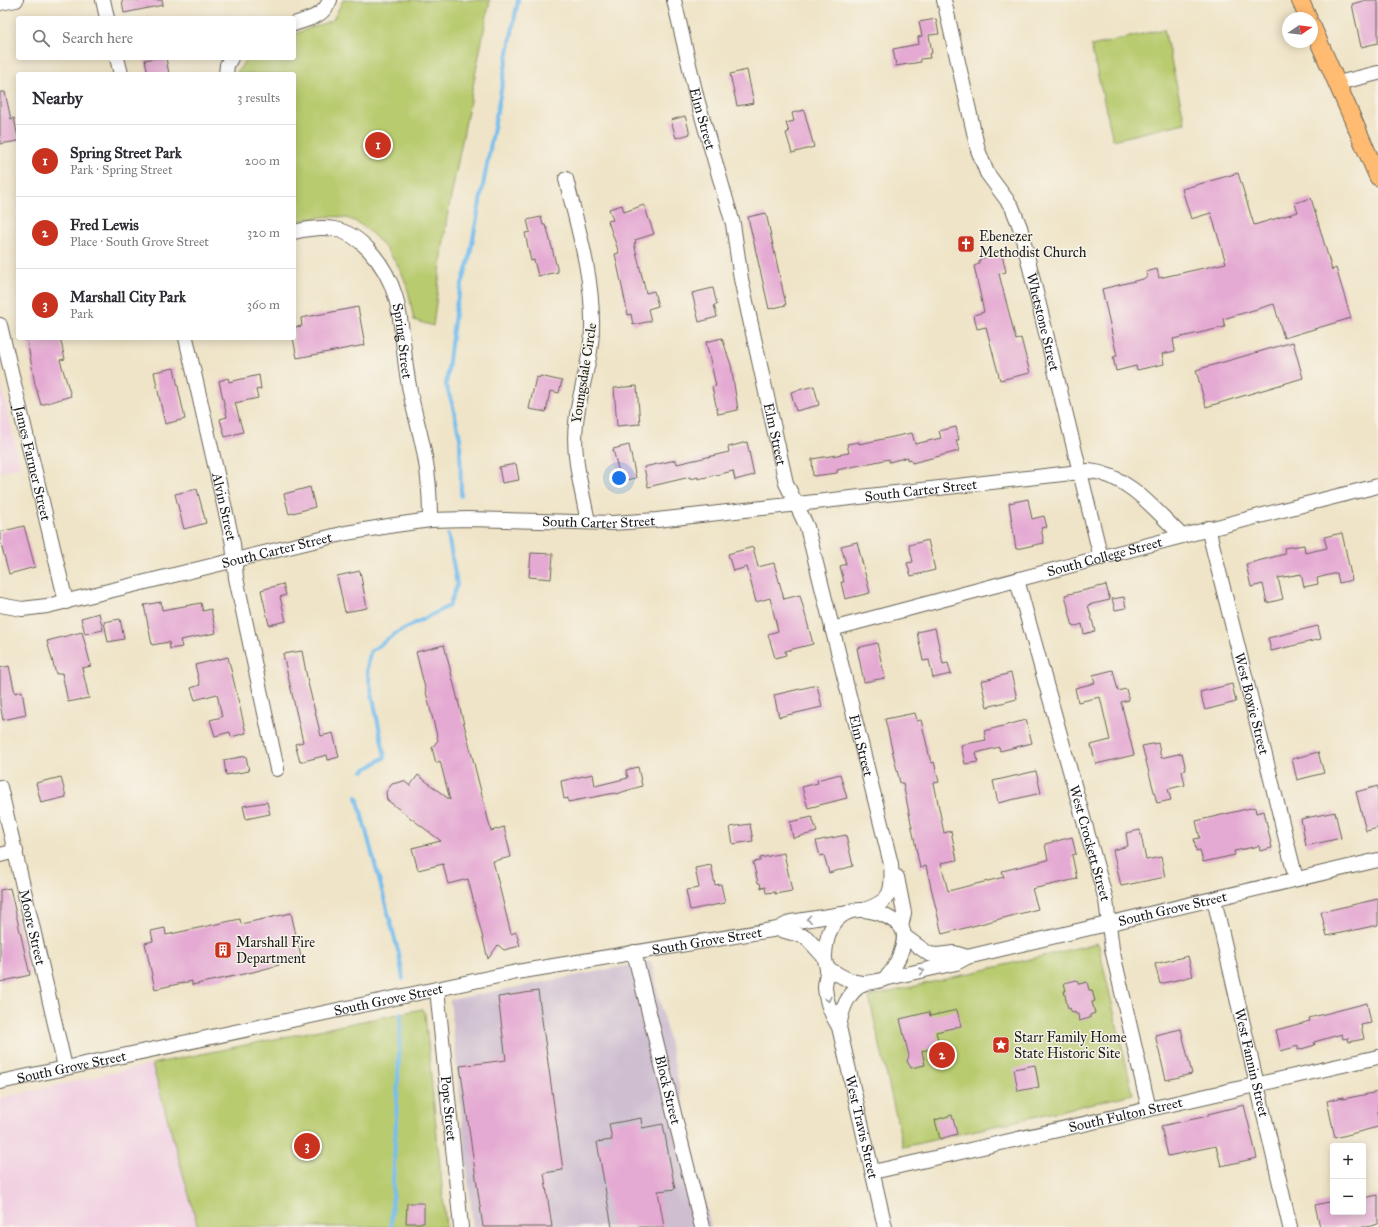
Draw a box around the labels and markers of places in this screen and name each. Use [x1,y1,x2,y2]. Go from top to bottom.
pin: 1 [365,130,391,160]
place label: Ebenezer Methodist Church [979,228,1087,261]
church icon: Ebenezer Methodist Church [956,234,976,254]
place label: Marshall Fire Department [236,934,315,967]
building icon: Marshall Fire Department [213,940,233,960]
place label: Starr Family Home State Historic Site [1014,1029,1127,1062]
place icon: Starr Family Home State Historic Site [991,1035,1011,1055]
pin: 2 [929,1040,955,1070]
pin: 3 [294,1131,320,1161]

